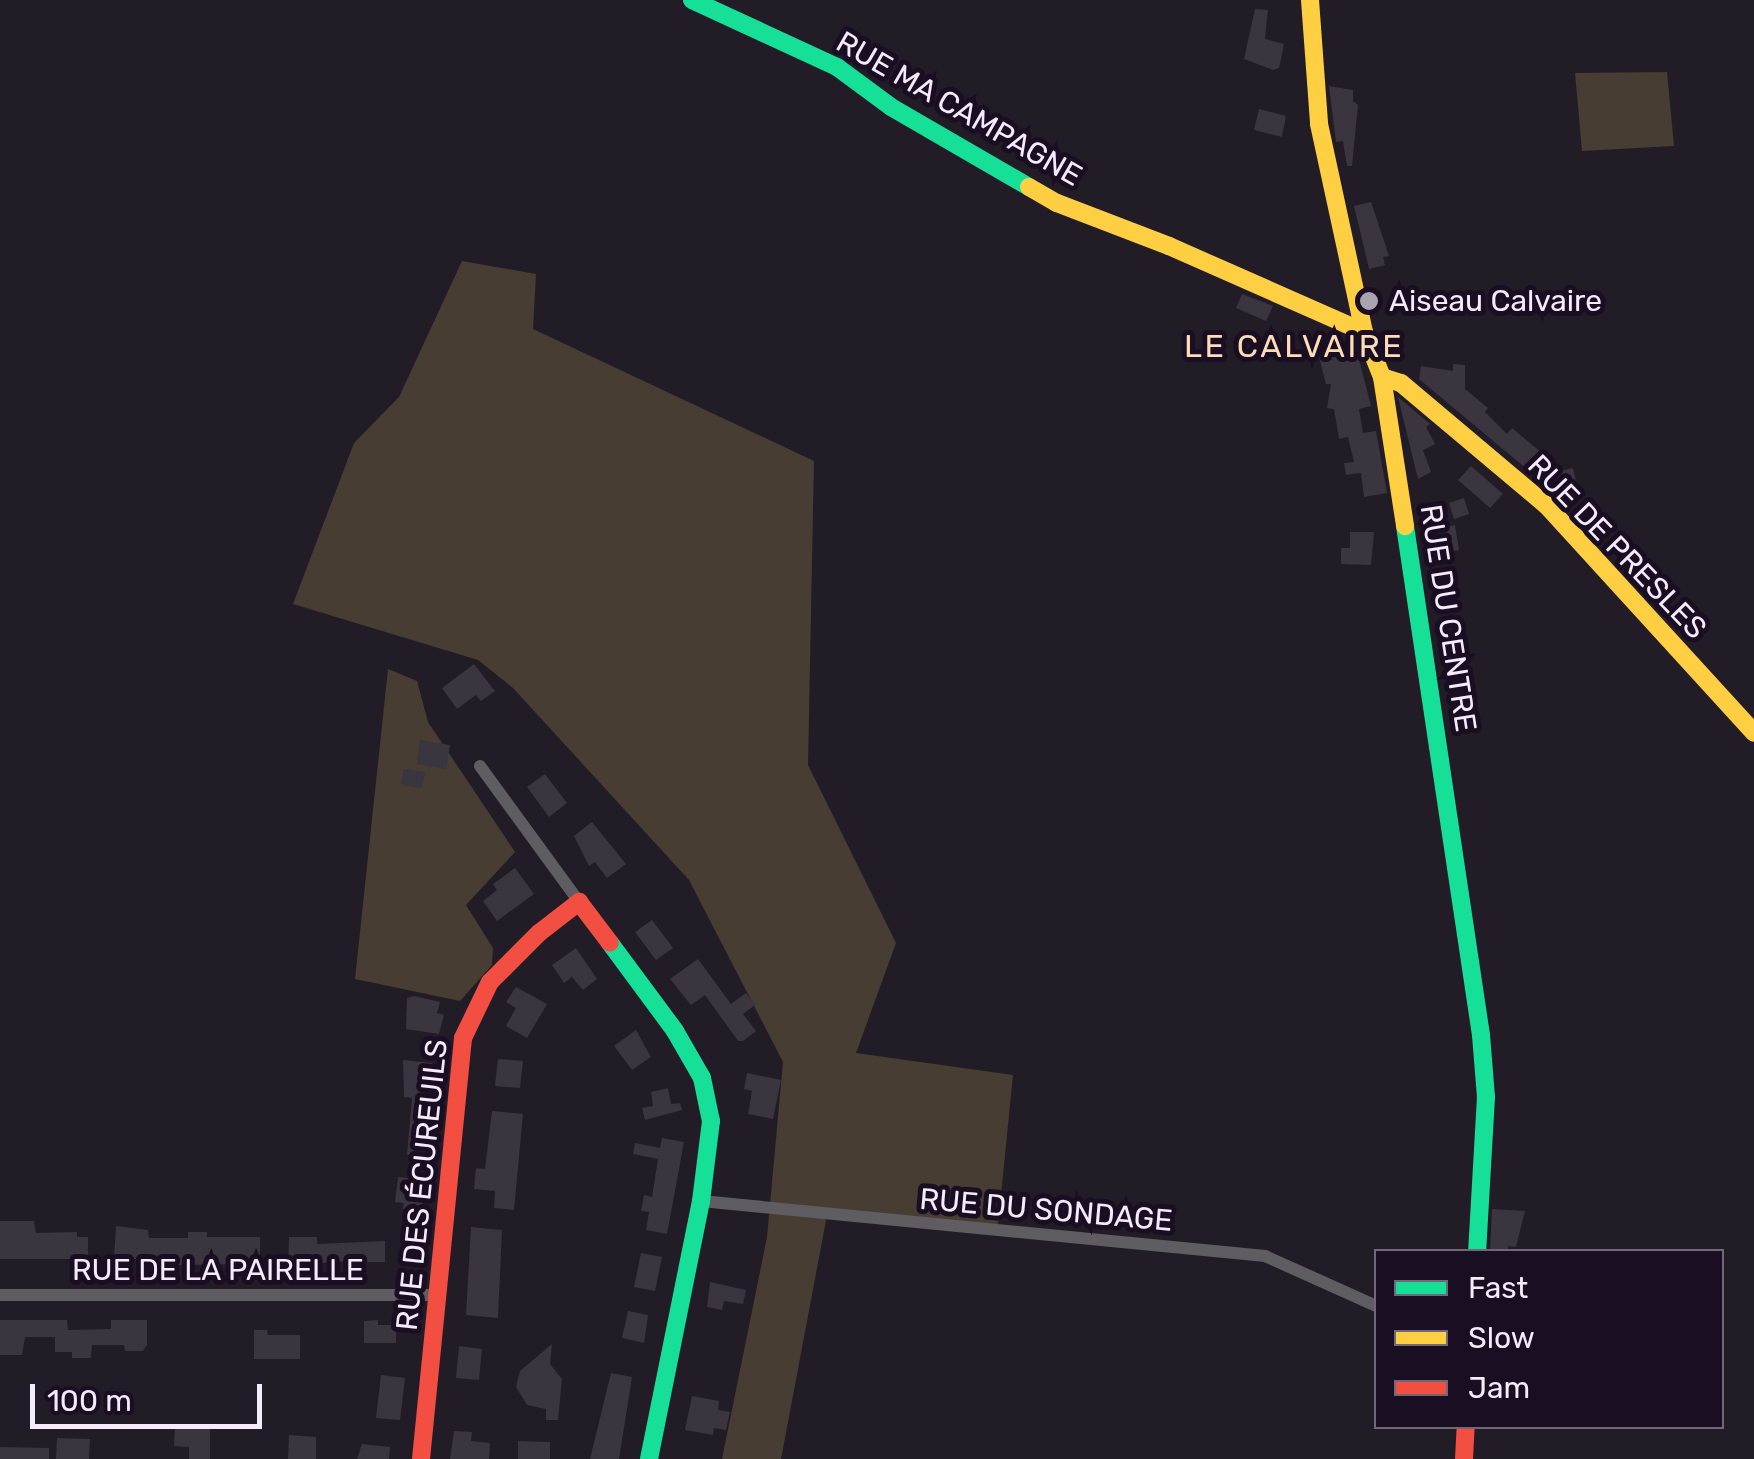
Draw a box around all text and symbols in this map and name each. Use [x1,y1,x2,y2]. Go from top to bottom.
street label: RUE MA CAMPAGNE [829,24,1089,194]
place label: Aiseau Calvaire [1389,283,1602,319]
marker: Aiseau Calvaire [1358,290,1380,312]
district label: LE CALVAIRE [1184,327,1404,365]
street label: RUE DE PRESLES [1520,447,1714,647]
street label: RUE DU CENTRE [1412,502,1484,734]
street label: RUE DES ÉCUREUILS [389,1038,455,1332]
street label: RUE DU SONDAGE [918,1181,1174,1239]
legend [1374,1249,1724,1429]
street label: RUE DE LA PAIRELLE [72,1252,364,1288]
text: Fast [1468,1270,1528,1306]
text: Slow [1468,1320,1535,1356]
scale bar [35,1364,268,1426]
text: Jam [1468,1370,1530,1406]
text: 100 m [47,1383,132,1419]

